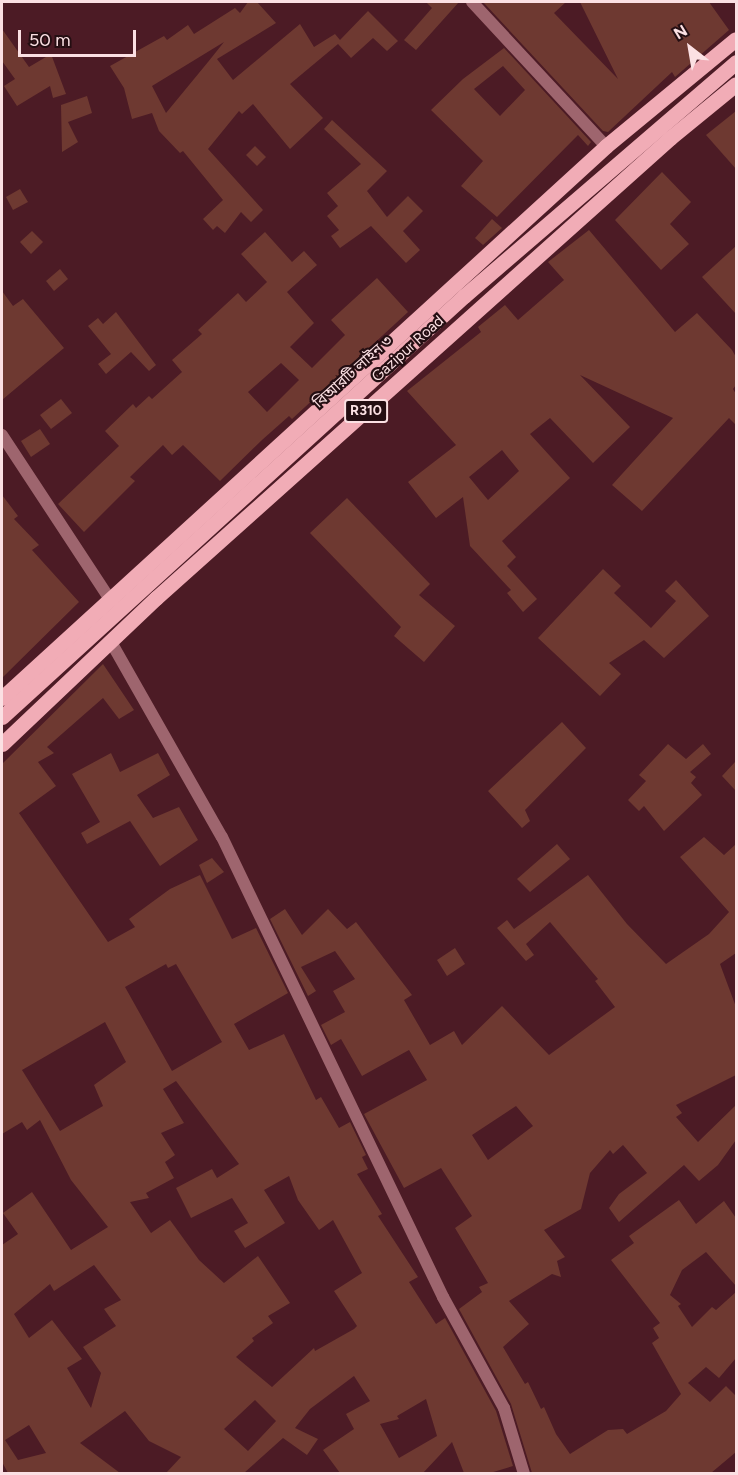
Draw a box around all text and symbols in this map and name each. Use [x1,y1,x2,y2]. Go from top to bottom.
scale bar [21,18,140,56]
north arrow [660,18,720,78]
text: N [670,21,691,43]
text: 50 m [29,29,71,51]
street label: Gazipur Road [368,312,448,386]
street label: বিআরটি লাইন ৩ [310,332,396,412]
road number: R310 [344,400,388,422]

